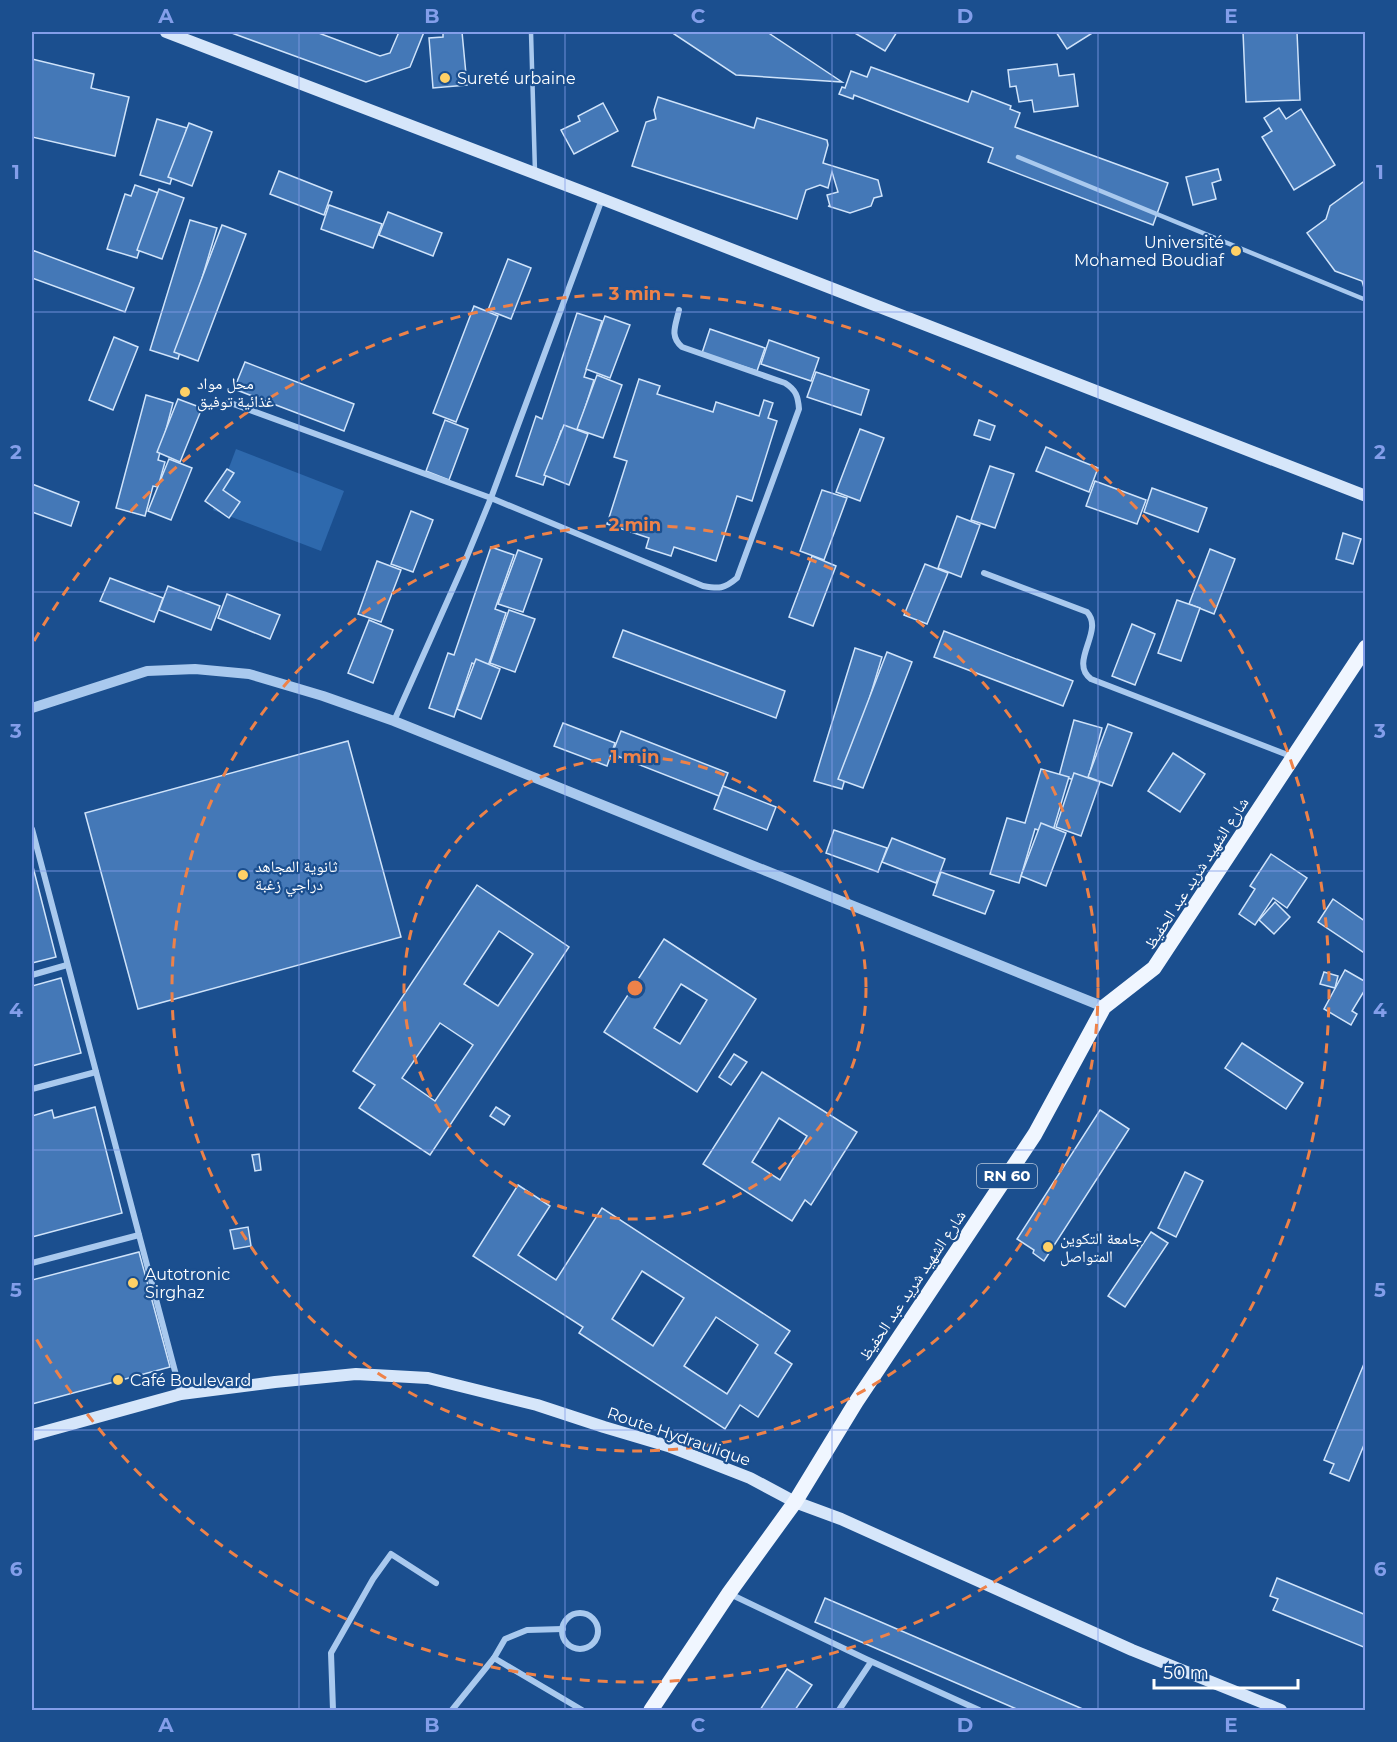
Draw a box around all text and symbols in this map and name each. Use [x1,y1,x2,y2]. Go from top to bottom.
text: A [157,4,174,28]
text: B [424,4,440,28]
text: C [691,4,706,28]
text: D [957,4,973,28]
text: E [1224,4,1238,28]
place label: Sureté urbaine [457,69,576,88]
marker: Sureté urbaine [438,71,452,85]
text: 1 [12,160,20,184]
text: 1 [1376,160,1384,184]
place label: Université Mohamed Boudiaf [1074,233,1225,270]
marker: Université Mohamed Boudiaf [1229,244,1243,258]
text: 3 min [608,283,661,305]
place label: محل مواد غذائية توفيق [197,374,274,412]
marker: محل مواد غذائية توفيق [178,385,192,399]
text: 2 [10,440,22,464]
text: 2 [1374,440,1386,464]
text: 2 min [609,514,661,536]
text: 3 [9,719,22,743]
text: 3 [1373,719,1386,743]
text: 1 min [611,746,659,768]
street label: شارع الشهيد شريد عبد الحفيظ [1140,794,1253,953]
place label: ثانوية المجاهد دراجي زغبة [255,857,338,897]
marker: ثانوية المجاهد دراجي زغبة [236,868,250,882]
centre of rings [625,978,645,998]
text: 4 [9,998,23,1022]
text: 4 [1373,998,1387,1022]
road number: RN 60 [977,1164,1037,1188]
street label: شارع الشهيد شريد عبد الحفيظ [855,1207,971,1365]
place label: جامعة التكوين المتواصل [1060,1229,1142,1267]
marker: جامعة التكوين المتواصل [1041,1240,1055,1254]
place label: Autotronic Sirghaz [145,1265,230,1302]
marker: Autotronic Sirghaz [126,1276,140,1290]
text: 5 [10,1278,22,1302]
text: 5 [1374,1278,1386,1302]
place label: Café Boulevard [130,1371,251,1390]
marker: Café Boulevard [111,1373,125,1387]
street label: Route Hydraulique [605,1403,753,1470]
text: 6 [10,1557,23,1581]
text: 6 [1374,1557,1387,1581]
scale bar [1154,1652,1298,1690]
text: 50 m [1163,1662,1209,1684]
text: A [157,1713,174,1737]
text: B [424,1713,440,1737]
text: C [691,1713,706,1737]
text: D [957,1713,973,1737]
text: E [1224,1713,1238,1737]

